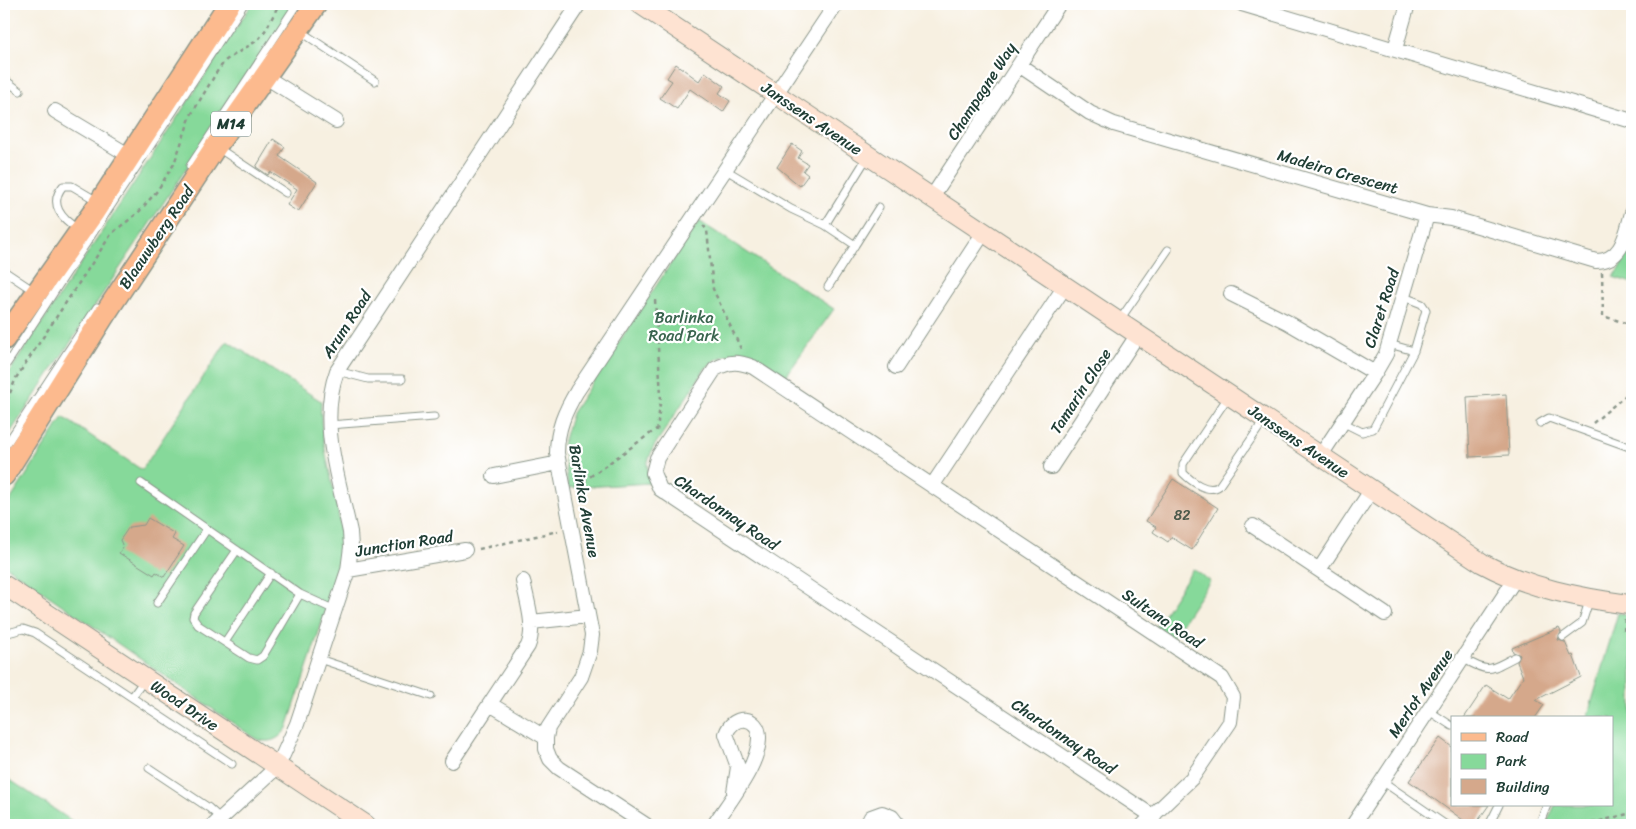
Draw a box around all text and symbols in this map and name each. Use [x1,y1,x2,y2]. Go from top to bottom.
street label: Champagne Way [939,36,1025,146]
street label: Janssens Avenue [754,73,869,163]
road number: M14 [211,112,251,136]
street label: Madeira Crescent [1274,140,1402,203]
street label: Blaauwberg Road [111,178,203,295]
street label: Claret Road [1355,263,1408,352]
street label: Arum Road [313,283,380,365]
park label: Barlinka Road Park [649,303,719,350]
street label: Tamarin Close [1042,342,1119,440]
street label: Janssens Avenue [1241,396,1356,486]
street label: Barlinka Avenue [560,442,609,560]
street label: Chardonnay Road [668,466,786,559]
house number: 82 [1174,503,1190,528]
street label: Junction Road [352,521,457,566]
street label: Sultana Road [1116,580,1211,657]
street label: Merlot Avenue [1380,643,1461,744]
street label: Wood Drive [145,672,225,739]
street label: Chardonnay Road [1005,690,1123,783]
legend [1451,716,1614,806]
text: Road [1496,724,1529,750]
text: Park [1496,748,1527,774]
text: Building [1496,774,1550,800]

